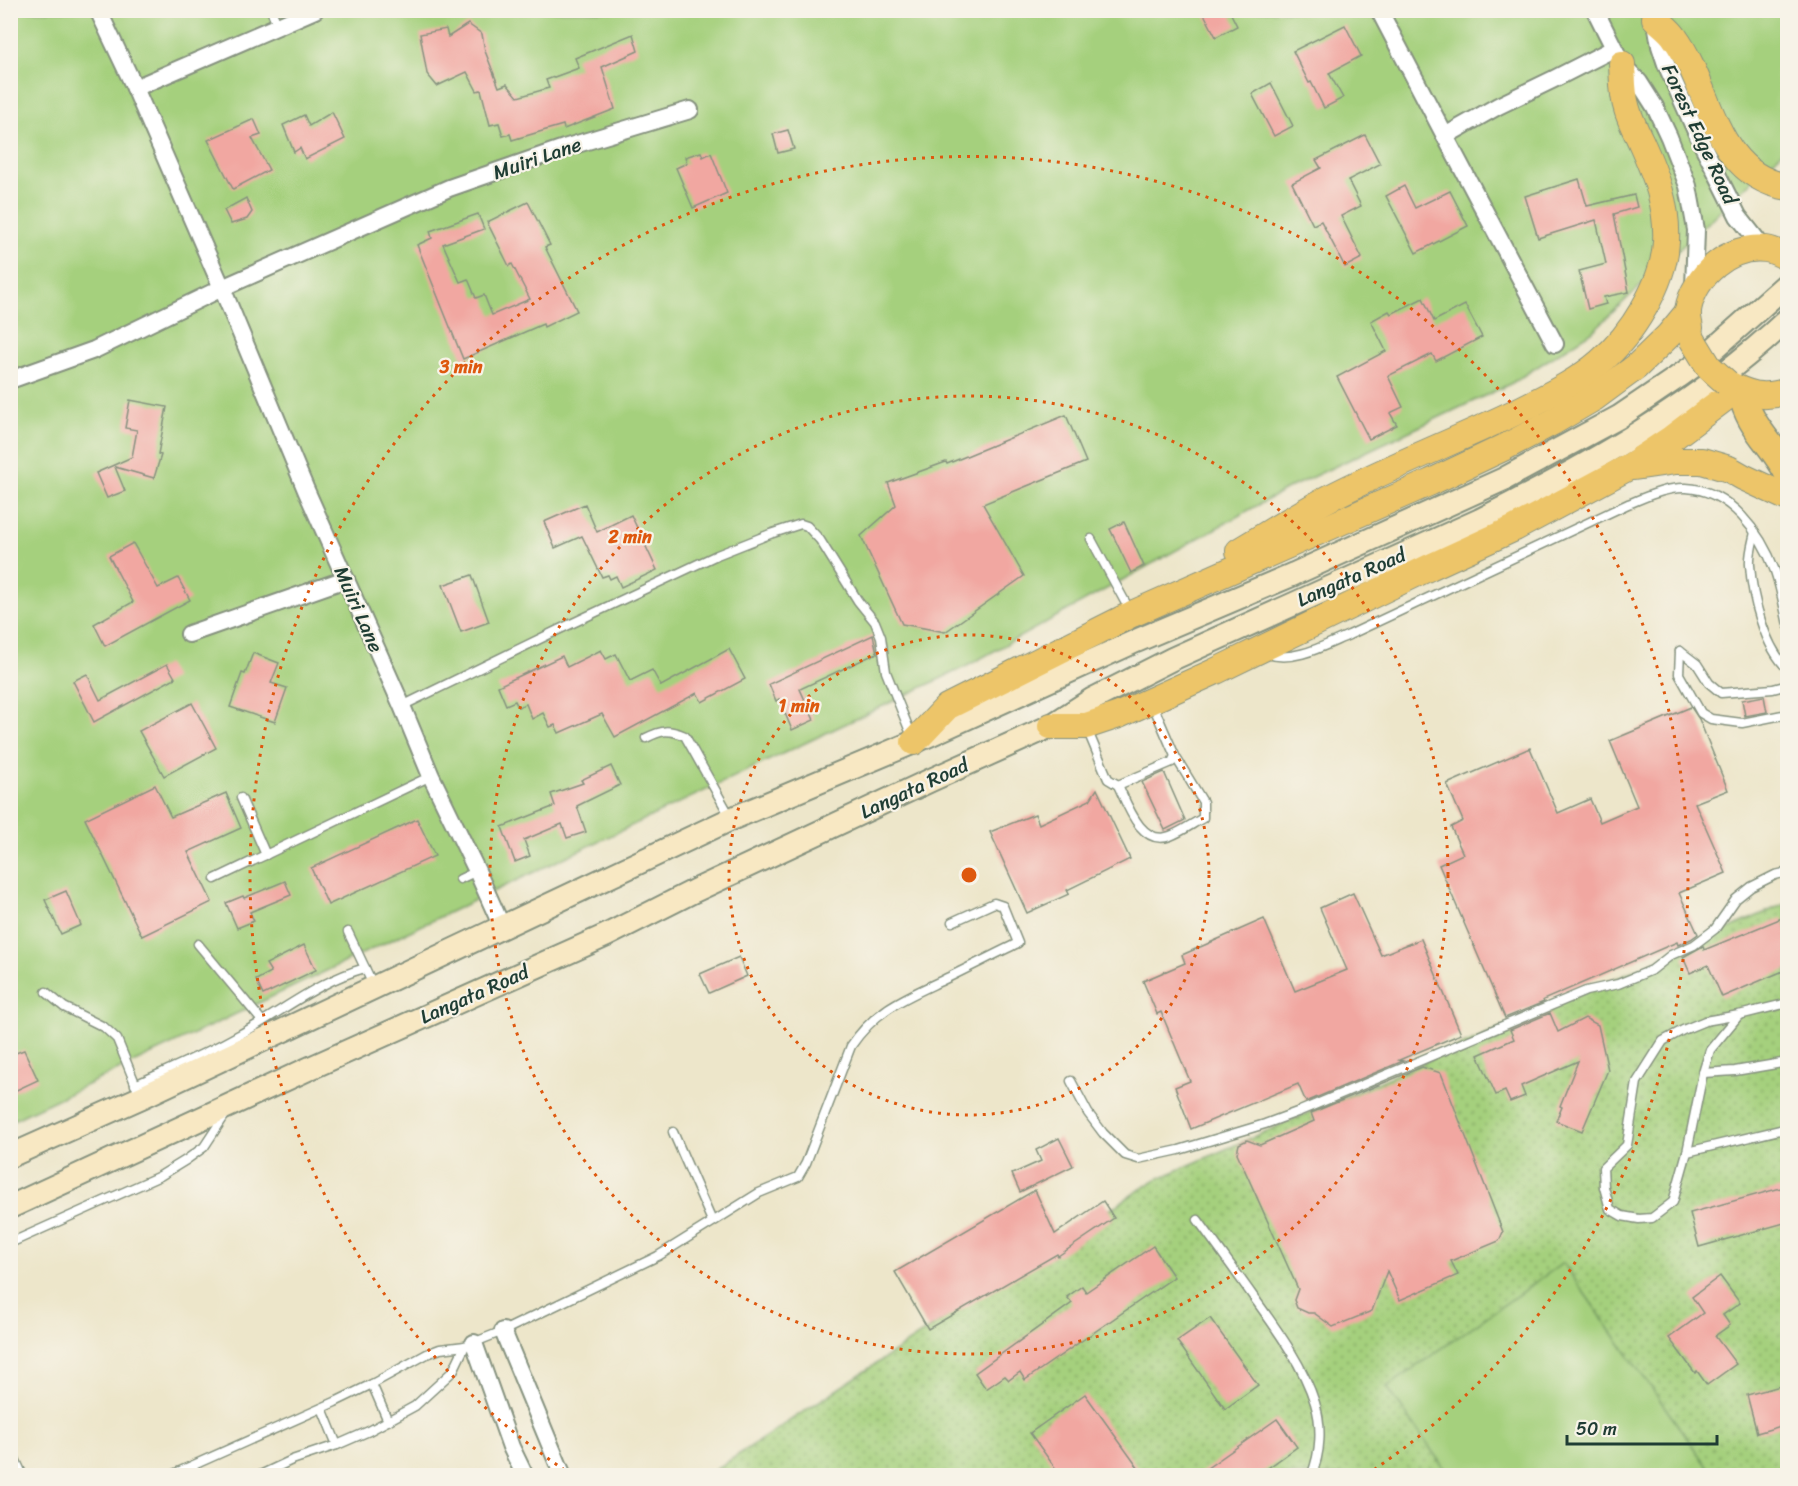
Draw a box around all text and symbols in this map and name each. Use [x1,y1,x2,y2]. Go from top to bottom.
street label: Forest Edge Road [1652,58,1748,212]
street label: Muiri Lane [488,127,586,190]
text: 3 min [438,351,483,383]
text: 2 min [607,521,652,553]
street label: Langata Road [1291,537,1413,617]
street label: Muiri Lane [324,560,393,658]
text: 1 min [779,690,820,722]
street label: Langata Road [854,747,976,829]
centre of rings [959,865,979,885]
street label: Langata Road [414,954,536,1034]
scale bar [1567,1408,1717,1446]
text: 50 m [1576,1413,1617,1445]

